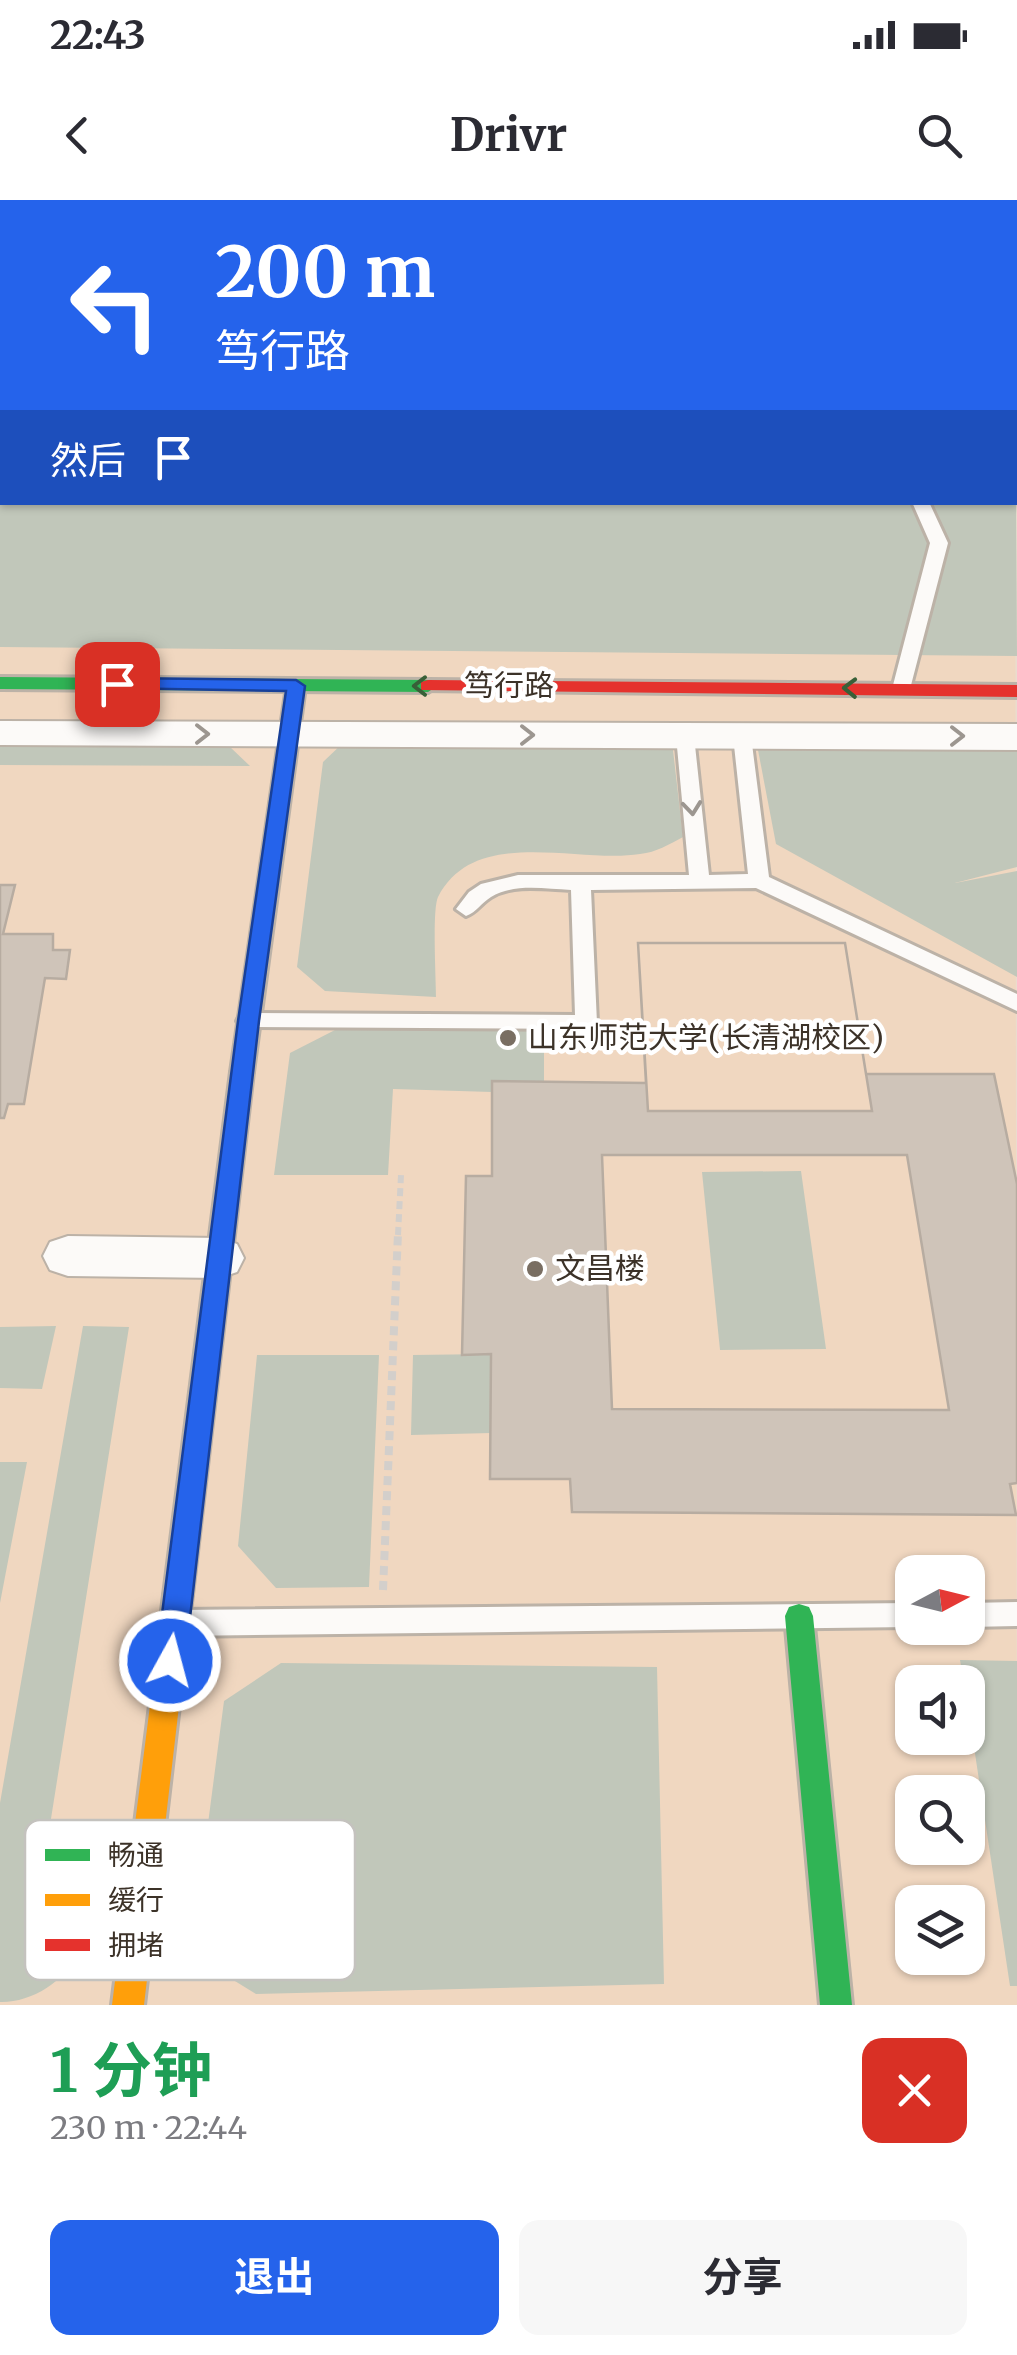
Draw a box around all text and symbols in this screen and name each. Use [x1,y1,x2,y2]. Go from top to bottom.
text: 22:43 [50,12,146,59]
text: Drivr [450,107,567,163]
icon: back [50,108,105,163]
icon: search [912,108,967,163]
text: 200 m [215,228,435,316]
icon: left [50,240,180,370]
text: 笃行路 [215,323,350,379]
icon: arrive [146,430,201,485]
text: 然后 [50,437,126,484]
pin [75,642,160,727]
icon: arrive [90,657,145,712]
street label: 笃行路 [464,666,554,704]
one-way arrow [411,675,426,697]
one-way arrow [841,677,856,699]
one-way arrow [196,723,211,745]
one-way arrow [520,724,536,746]
one-way arrow [950,725,966,747]
one-way arrow [681,801,702,817]
place label: 山东师范大学(长清湖校区) [528,1018,884,1056]
marker: 山东师范大学(长清湖校区) [497,1027,519,1049]
place label: 文昌楼 [555,1249,645,1287]
marker: 文昌楼 [524,1258,546,1280]
north arrow [895,1555,985,1645]
map controls [895,1555,985,1975]
position arrow [118,1609,222,1713]
button: sound [895,1665,985,1755]
button: search [895,1775,985,1865]
legend [25,1820,355,1980]
text: 畅通 [108,1837,164,1873]
text: 缓行 [108,1882,164,1918]
button: layers [895,1885,985,1975]
text: 拥堵 [108,1927,164,1963]
text: 1 分钟 [50,2033,212,2108]
button: close [862,2038,967,2143]
text: 230 m · 22:44 [50,2108,247,2148]
button: 退出 [50,2220,499,2335]
button: 分享 [519,2220,967,2335]

